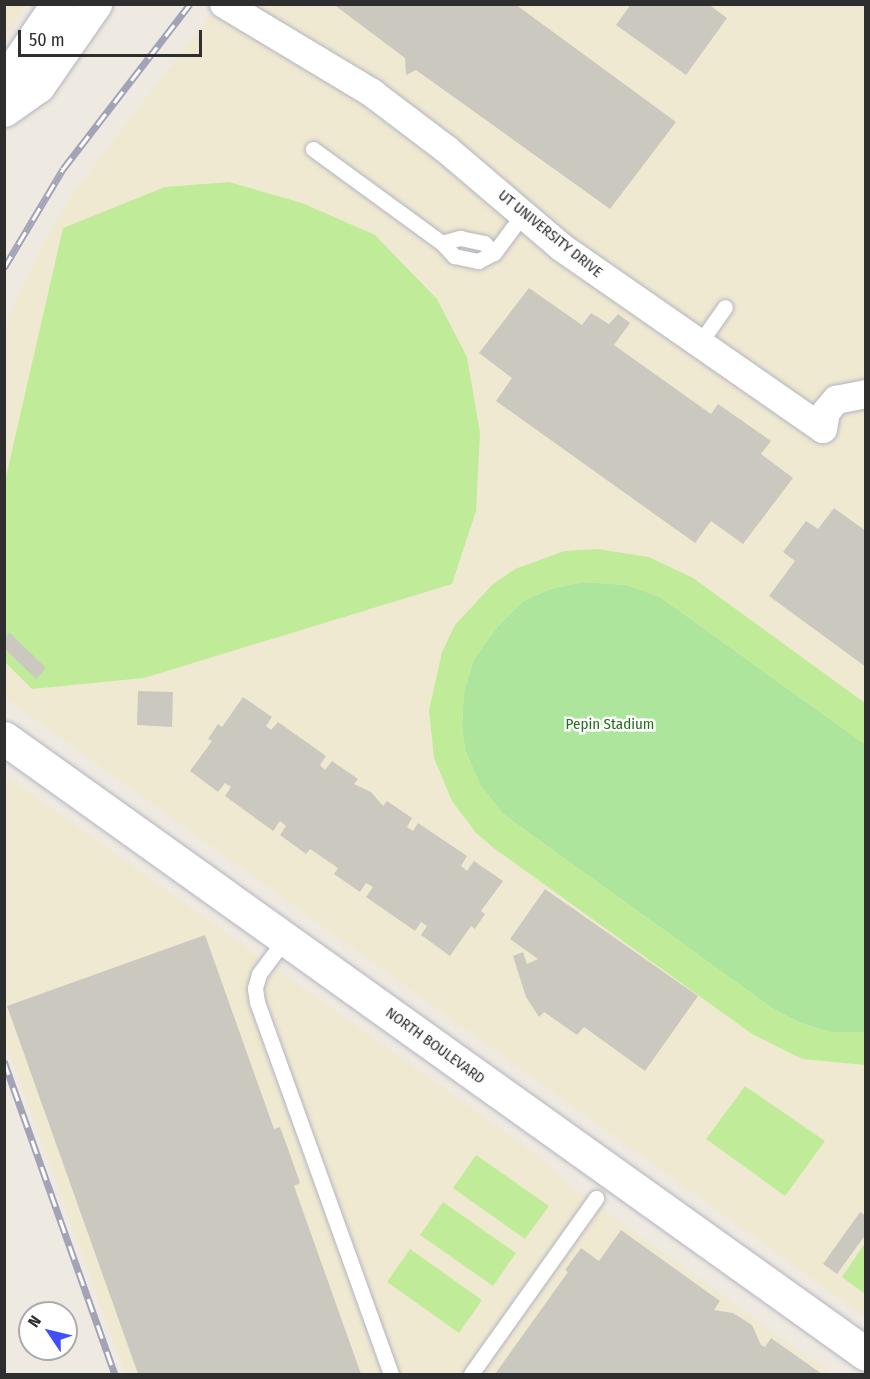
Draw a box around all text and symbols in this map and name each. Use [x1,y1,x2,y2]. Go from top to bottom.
scale bar [21,18,206,56]
text: 50 m [29,29,65,51]
street label: UT UNIVERSITY DRIVE [494,187,606,281]
park label: Pepin Stadium [566,716,654,734]
street label: NORTH BOULEVARD [382,1004,488,1088]
north arrow [18,1301,78,1361]
text: N [24,1312,45,1331]

